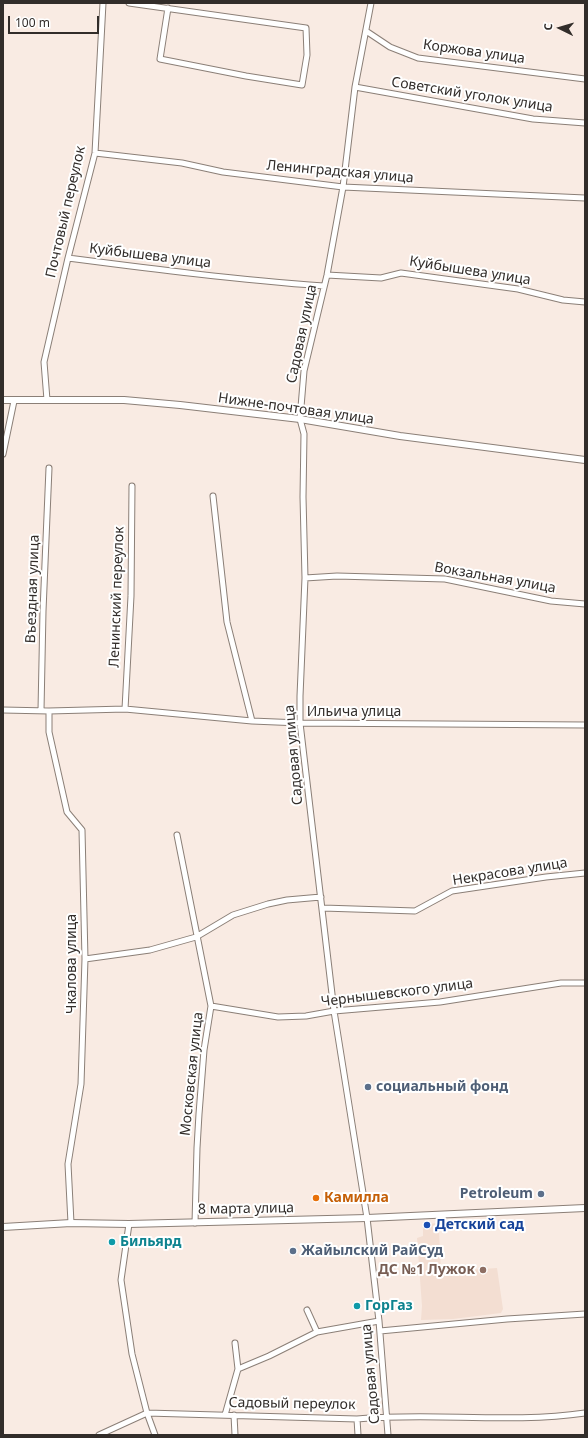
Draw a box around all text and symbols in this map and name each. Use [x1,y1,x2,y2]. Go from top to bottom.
scale bar [10,8,101,34]
north arrow [540,8,580,48]
text: 100 m [15,14,50,31]
text: С [540,23,555,31]
street label: Коржова улица [422,37,526,67]
street label: Советский уголок улица [390,74,554,116]
street label: Почтовый переулок [43,145,89,279]
street label: Ленинградская улица [266,157,414,187]
street label: Куйбышева улица [88,240,212,272]
street label: Куйбышева улица [408,253,532,289]
street label: Садовая улица [283,283,321,385]
street label: Нижне-почтовая улица [217,390,375,428]
street label: Ленинский переулок [106,526,128,668]
street label: Въездная улица [23,534,43,644]
street label: Вокзальная улица [433,559,557,597]
street label: Садовая улица [281,704,307,806]
street label: Ильича улица [307,704,401,720]
street label: Некрасова улица [451,855,569,889]
street label: Чкалова улица [64,914,80,1014]
street label: Чернышевского улица [320,975,474,1011]
street label: Московская улица [177,1011,207,1137]
place label: социальный фонд [376,1079,508,1095]
marker: социальный фонд [363,1082,373,1092]
place label: Petroleum [460,1186,533,1202]
marker: Petroleum [536,1189,546,1199]
place label: Камилла [324,1190,389,1206]
marker: Камилла [311,1193,321,1203]
street label: 8 марта улица [198,1200,294,1218]
place label: Детский сад [435,1217,524,1233]
marker: Детский сад [422,1220,432,1230]
place label: Бильярд [120,1234,181,1250]
marker: Бильярд [107,1237,117,1247]
place label: Жайылский РайСуд [301,1243,443,1259]
marker: Жайылский РайСуд [288,1246,298,1256]
place label: ДС №1 Лужок [378,1262,475,1278]
marker: ДС №1 Лужок [478,1265,488,1275]
place label: ГорГаз [365,1298,413,1314]
marker: ГорГаз [352,1301,362,1311]
street label: Садовая улица [358,1323,384,1425]
street label: Садовый переулок [228,1394,356,1414]

